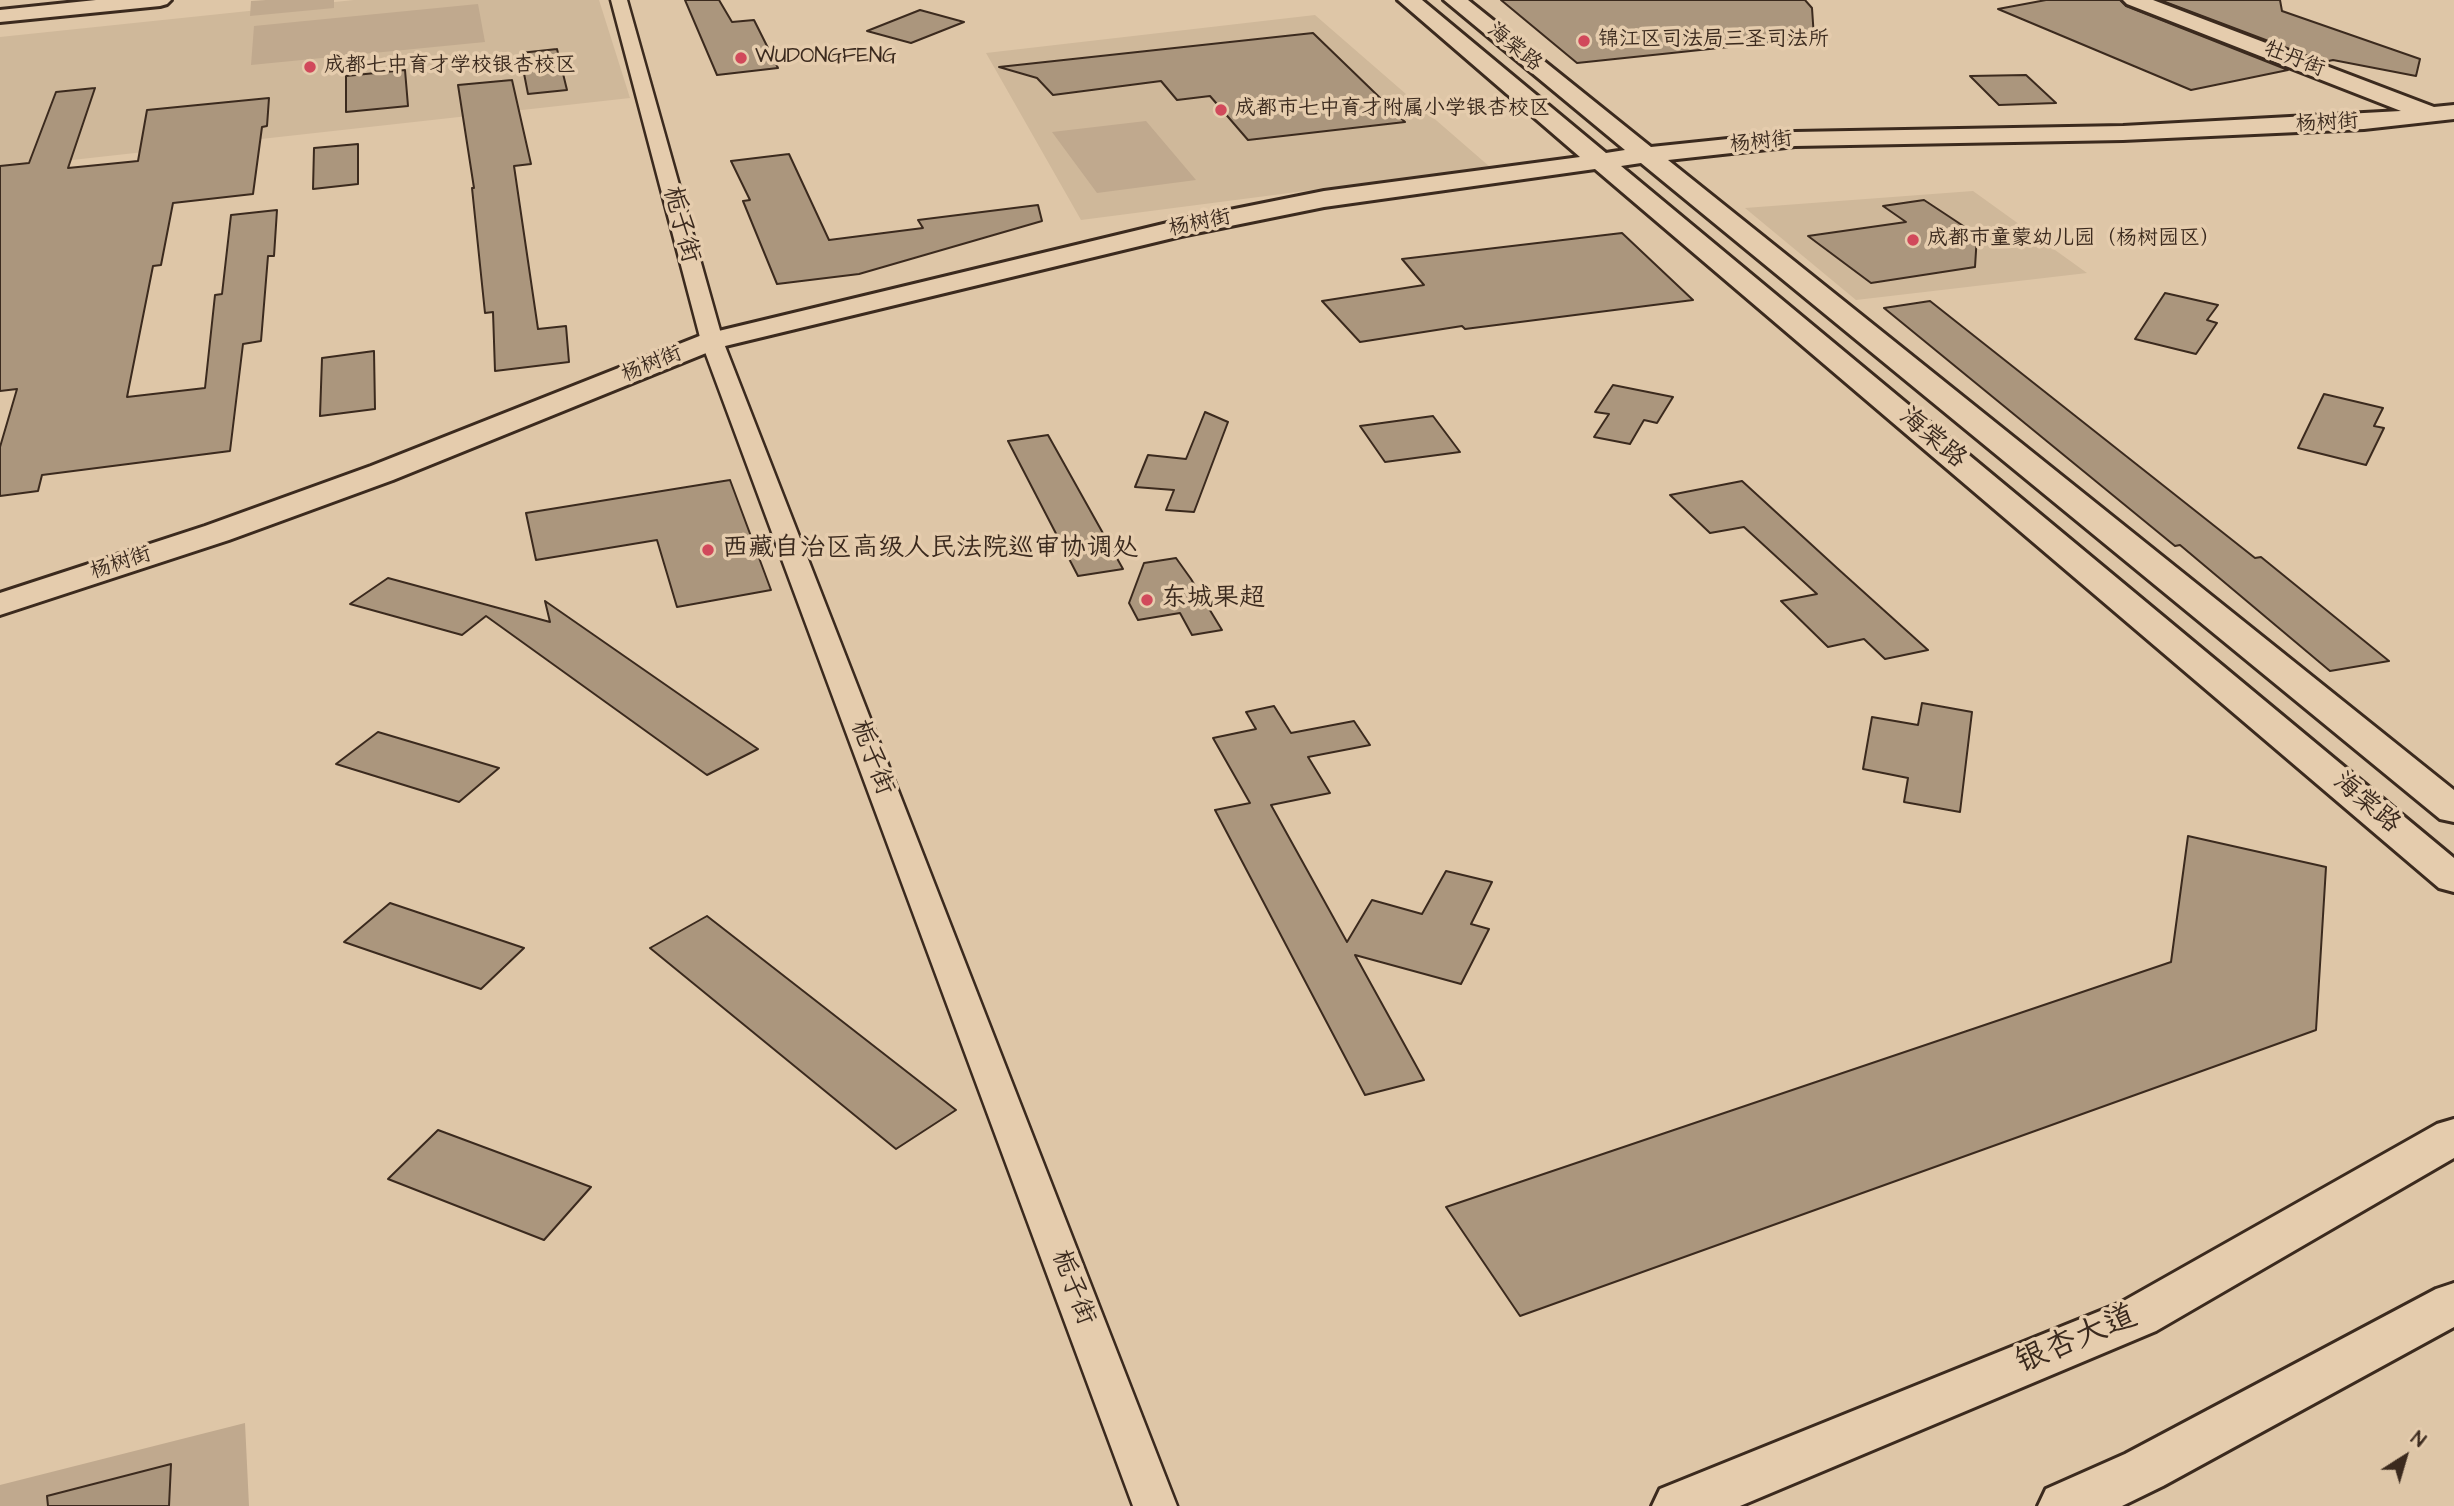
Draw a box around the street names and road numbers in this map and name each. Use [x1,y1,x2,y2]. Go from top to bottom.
street label: 海棠路 [1482,18,1546,78]
street label: 牡丹街 [2260,37,2328,83]
street label: 杨树街 [2295,110,2359,138]
street label: 杨树街 [1728,127,1794,159]
street label: 栀子街 [655,183,705,267]
street label: 杨树街 [1167,205,1233,243]
street label: 杨树街 [618,342,686,388]
street label: 海棠路 [1892,402,1972,476]
street label: 杨树街 [87,542,155,586]
street label: 栀子街 [842,716,900,800]
street label: 海棠路 [2326,767,2406,841]
street label: 栀子街 [1043,1246,1101,1330]
street label: 银杏大道 [2011,1298,2143,1384]

